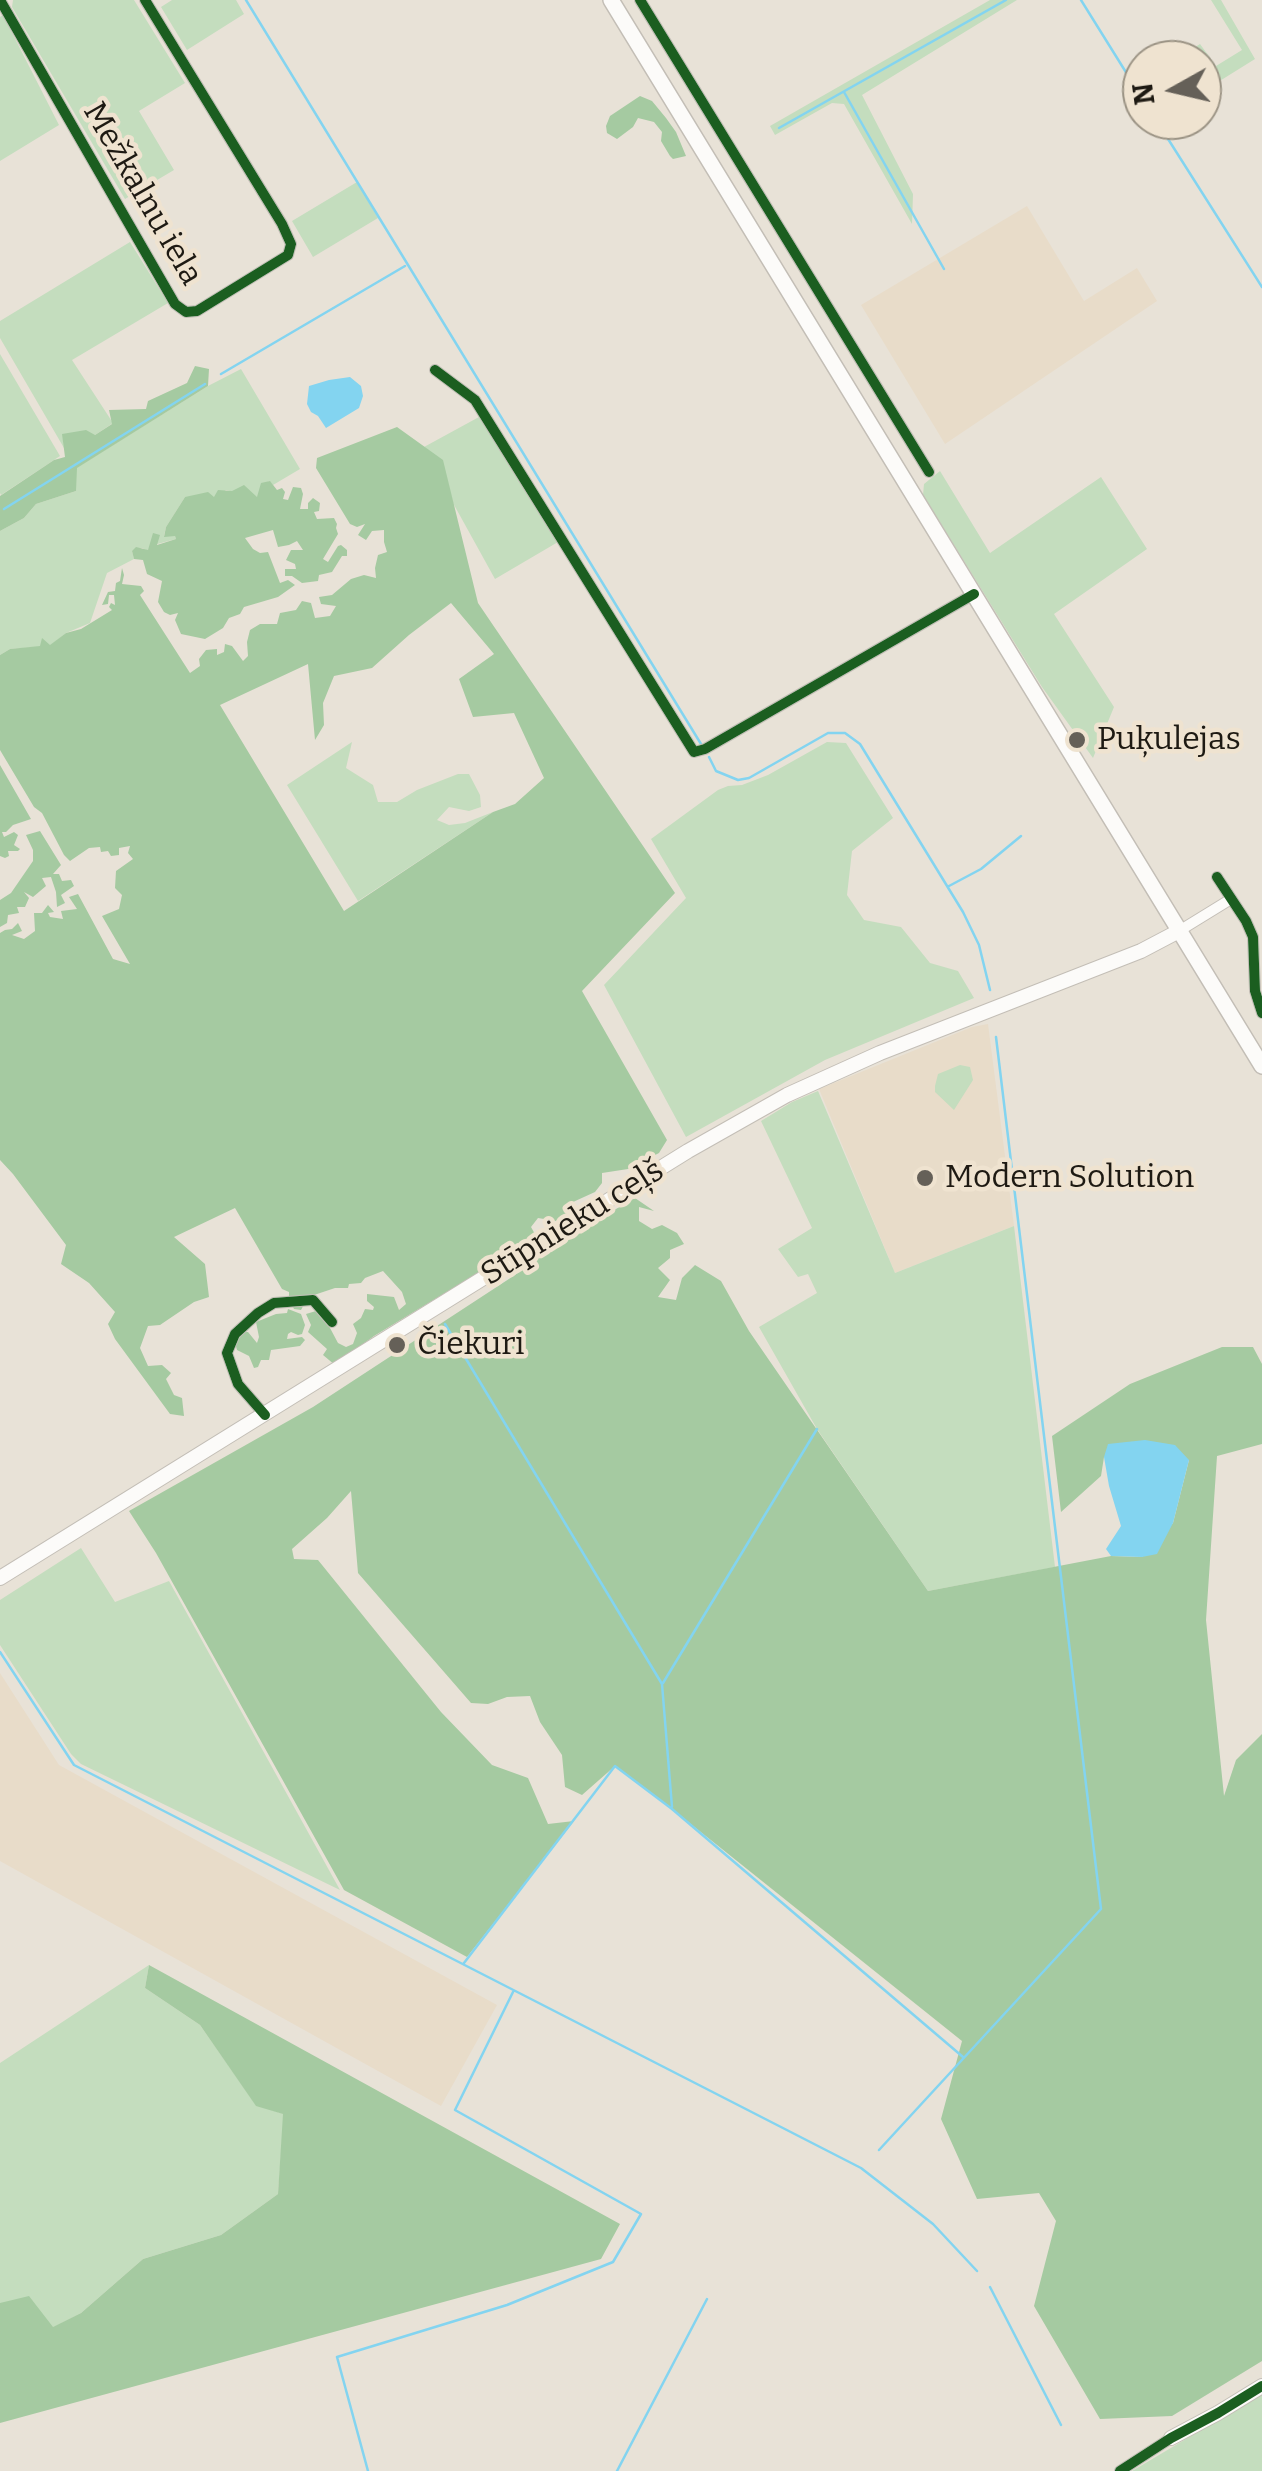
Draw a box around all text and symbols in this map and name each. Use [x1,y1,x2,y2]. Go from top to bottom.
north arrow [1122,40,1222,140]
text: N [1126,81,1162,107]
street label: Mežkalnu iela [74,96,210,292]
place label: Puķulejas [1097,721,1241,759]
marker: Puķulejas [1066,729,1088,751]
street label: Stīpnieku ceļš [474,1151,672,1295]
place label: Modern Solution [945,1159,1194,1197]
marker: Modern Solution [914,1167,936,1189]
place label: Čiekuri [417,1326,525,1364]
marker: Čiekuri [386,1334,408,1356]

